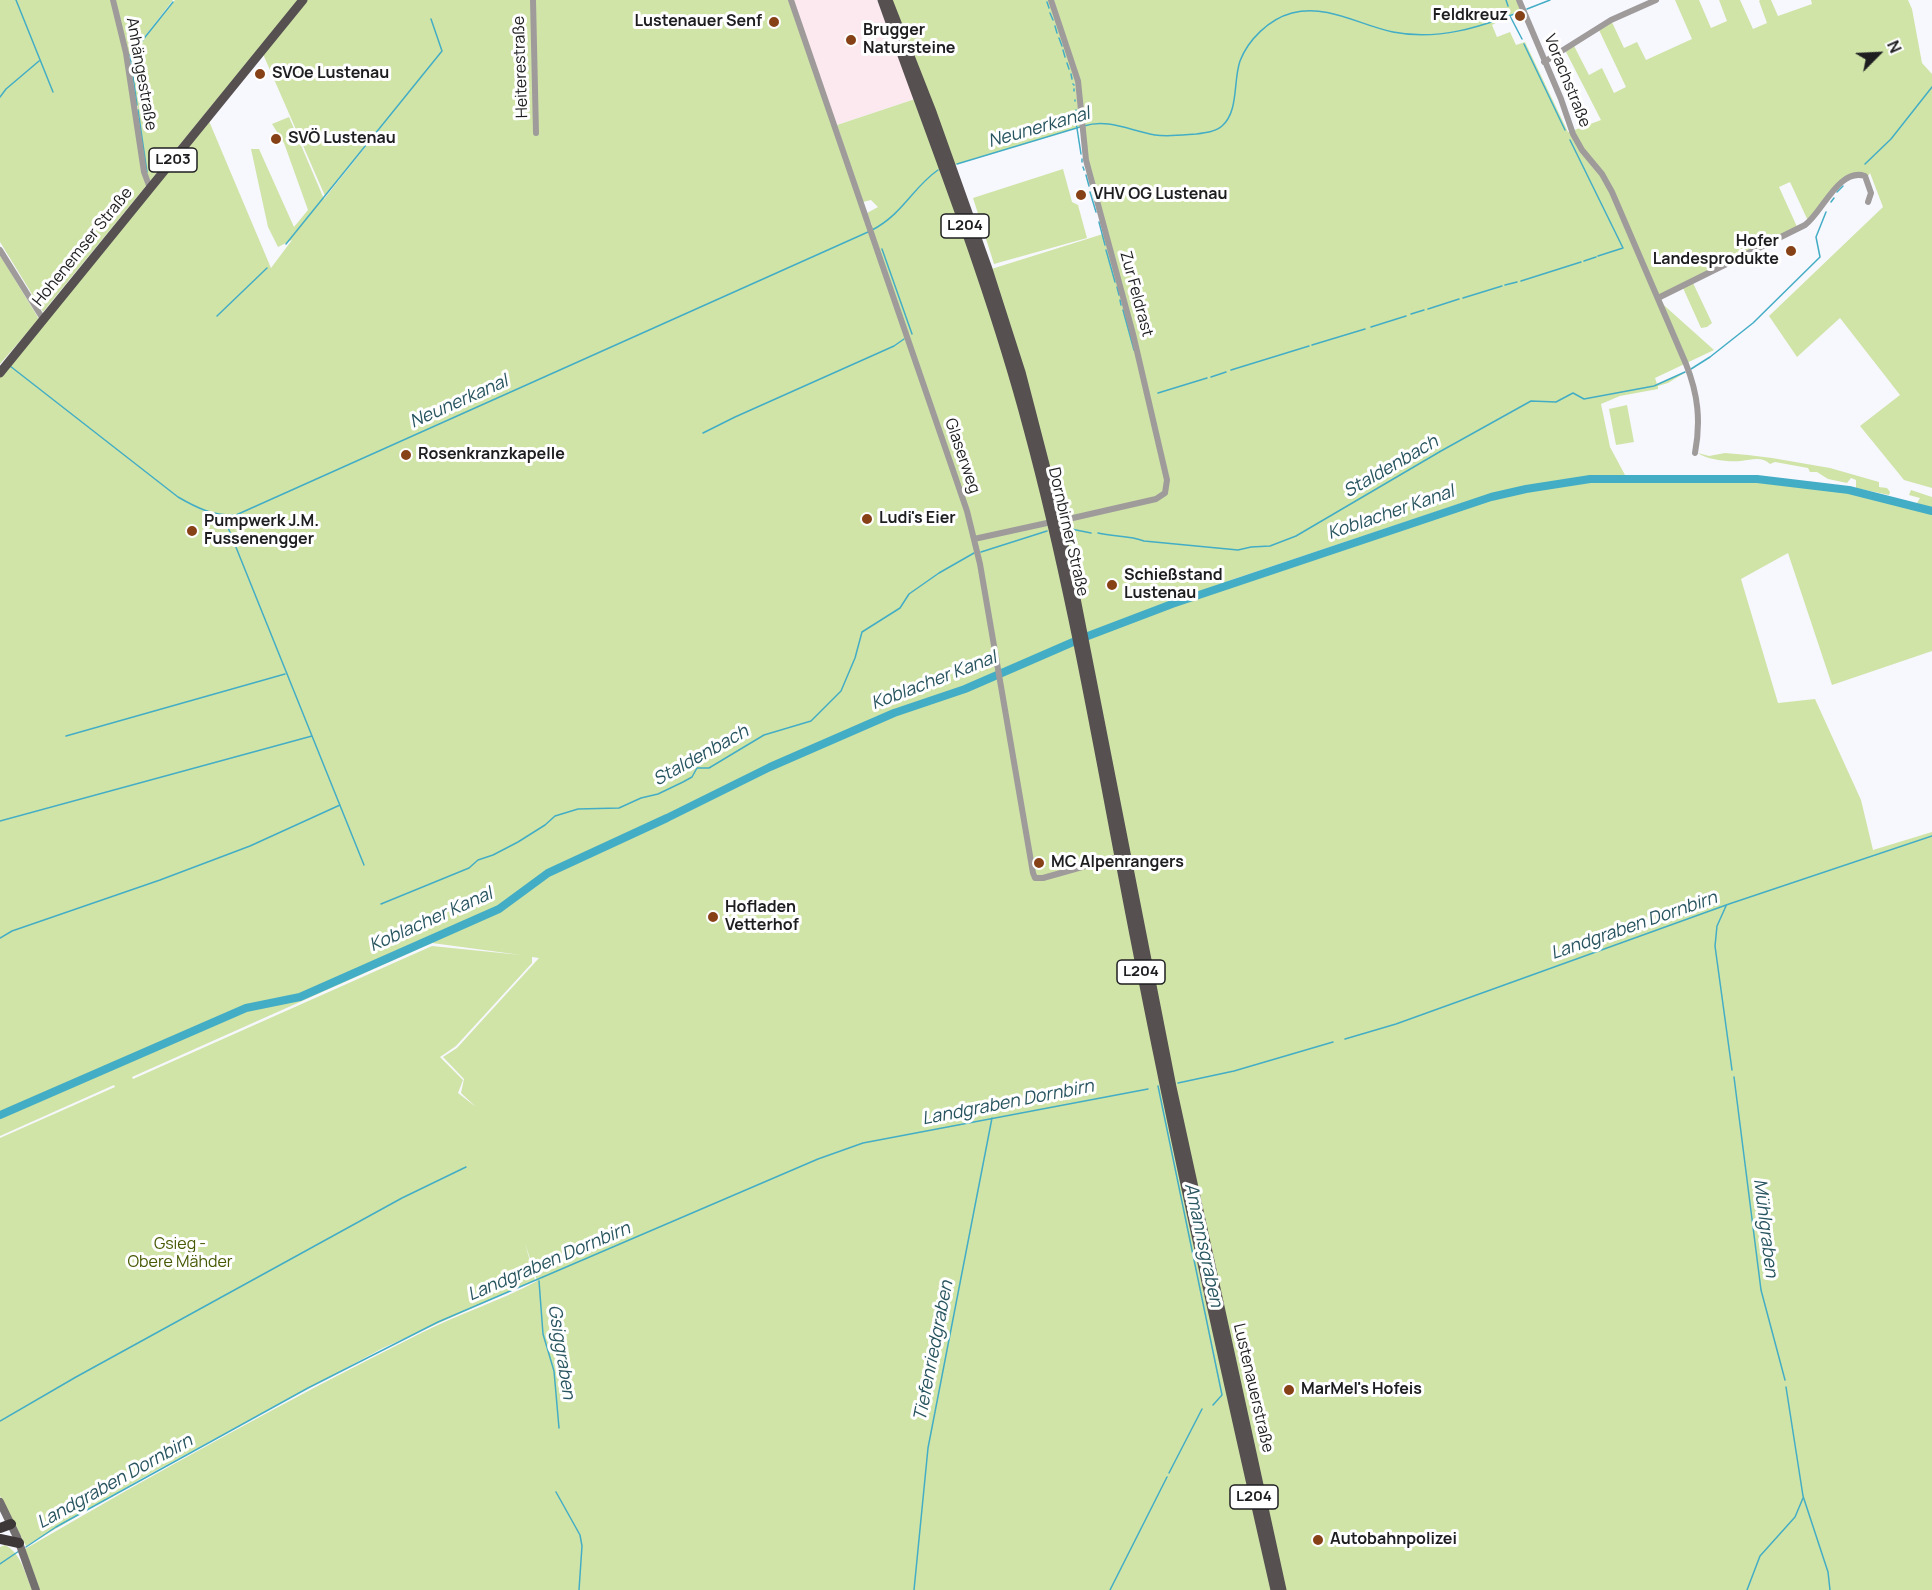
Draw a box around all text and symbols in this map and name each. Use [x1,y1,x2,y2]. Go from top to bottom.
place label: Feldkreuz [1433,6,1508,26]
marker: Feldkreuz [1513,9,1527,23]
place label: Lustenauer Senf [634,12,762,32]
street label: Heiterestraße [510,15,532,119]
marker: Lustenauer Senf [767,15,781,29]
street label: Anhängestraße [122,16,160,132]
place label: Brugger Natursteine [863,21,955,59]
north arrow [1848,24,1908,84]
street label: Vorachstraße [1540,32,1594,130]
marker: Brugger Natursteine [844,33,858,47]
text: N [1882,37,1907,56]
place label: SVOe Lustenau [272,64,389,84]
marker: SVOe Lustenau [253,67,267,81]
water label: Neunerkanal [986,103,1092,153]
place label: SVÖ Lustenau [288,129,396,149]
marker: SVÖ Lustenau [269,132,283,146]
road number: L203 [149,148,197,172]
street label: Hohenemser Straße [29,184,137,310]
place label: VHV OG Lustenau [1093,185,1227,205]
marker: VHV OG Lustenau [1074,188,1088,202]
road number: L204 [941,214,989,238]
place label: Hofer Landesprodukte [1653,232,1779,270]
marker: Hofer Landesprodukte [1784,244,1798,258]
street label: Zur Feldrast [1115,249,1157,339]
water label: Neunerkanal [407,371,511,433]
street label: Glaserweg [940,416,984,496]
water label: Staldenbach [1340,431,1442,503]
place label: Rosenkranzkapelle [418,445,565,465]
marker: Rosenkranzkapelle [399,448,413,462]
street label: Dornbirner Straße [1044,466,1092,598]
water label: Koblacher Kanal [1325,481,1457,545]
place label: Ludi's Eier [879,509,956,529]
place label: Pumpwerk J.M. Fussenengger [204,512,319,550]
marker: Ludi's Eier [860,512,874,526]
marker: Pumpwerk J.M. Fussenengger [185,524,199,538]
place label: Schießstand Lustenau [1124,566,1223,604]
marker: Schießstand Lustenau [1105,578,1119,592]
water label: Koblacher Kanal [868,647,1000,715]
water label: Staldenbach [650,721,752,791]
place label: MC Alpenrangers [1051,853,1184,873]
marker: MC Alpenrangers [1032,856,1046,870]
water label: Koblacher Kanal [366,883,496,957]
water label: Landgraben Dornbirn [1548,887,1720,965]
place label: Hofladen Vetterhof [725,898,799,936]
marker: Hofladen Vetterhof [706,910,720,924]
road number: L204 [1117,960,1165,984]
water label: Landgraben Dornbirn [920,1076,1096,1130]
water label: Mühlgraben [1748,1178,1782,1278]
water label: Amannsgraben [1179,1181,1227,1309]
water label: Landgraben Dornbirn [465,1218,633,1306]
park label: Gsieg - Obere Mähder [128,1235,232,1273]
water label: Tiefenriedgraben [910,1279,958,1423]
water label: Gsiggraben [543,1303,579,1401]
street label: Lustenauerstraße [1229,1322,1277,1454]
place label: MarMel's Hofeis [1301,1380,1422,1400]
marker: MarMel's Hofeis [1282,1383,1296,1397]
water label: Landgraben Dornbirn [33,1430,197,1534]
road number: L204 [1230,1485,1278,1509]
place label: Autobahnpolizei [1330,1530,1457,1550]
marker: Autobahnpolizei [1311,1533,1325,1547]

